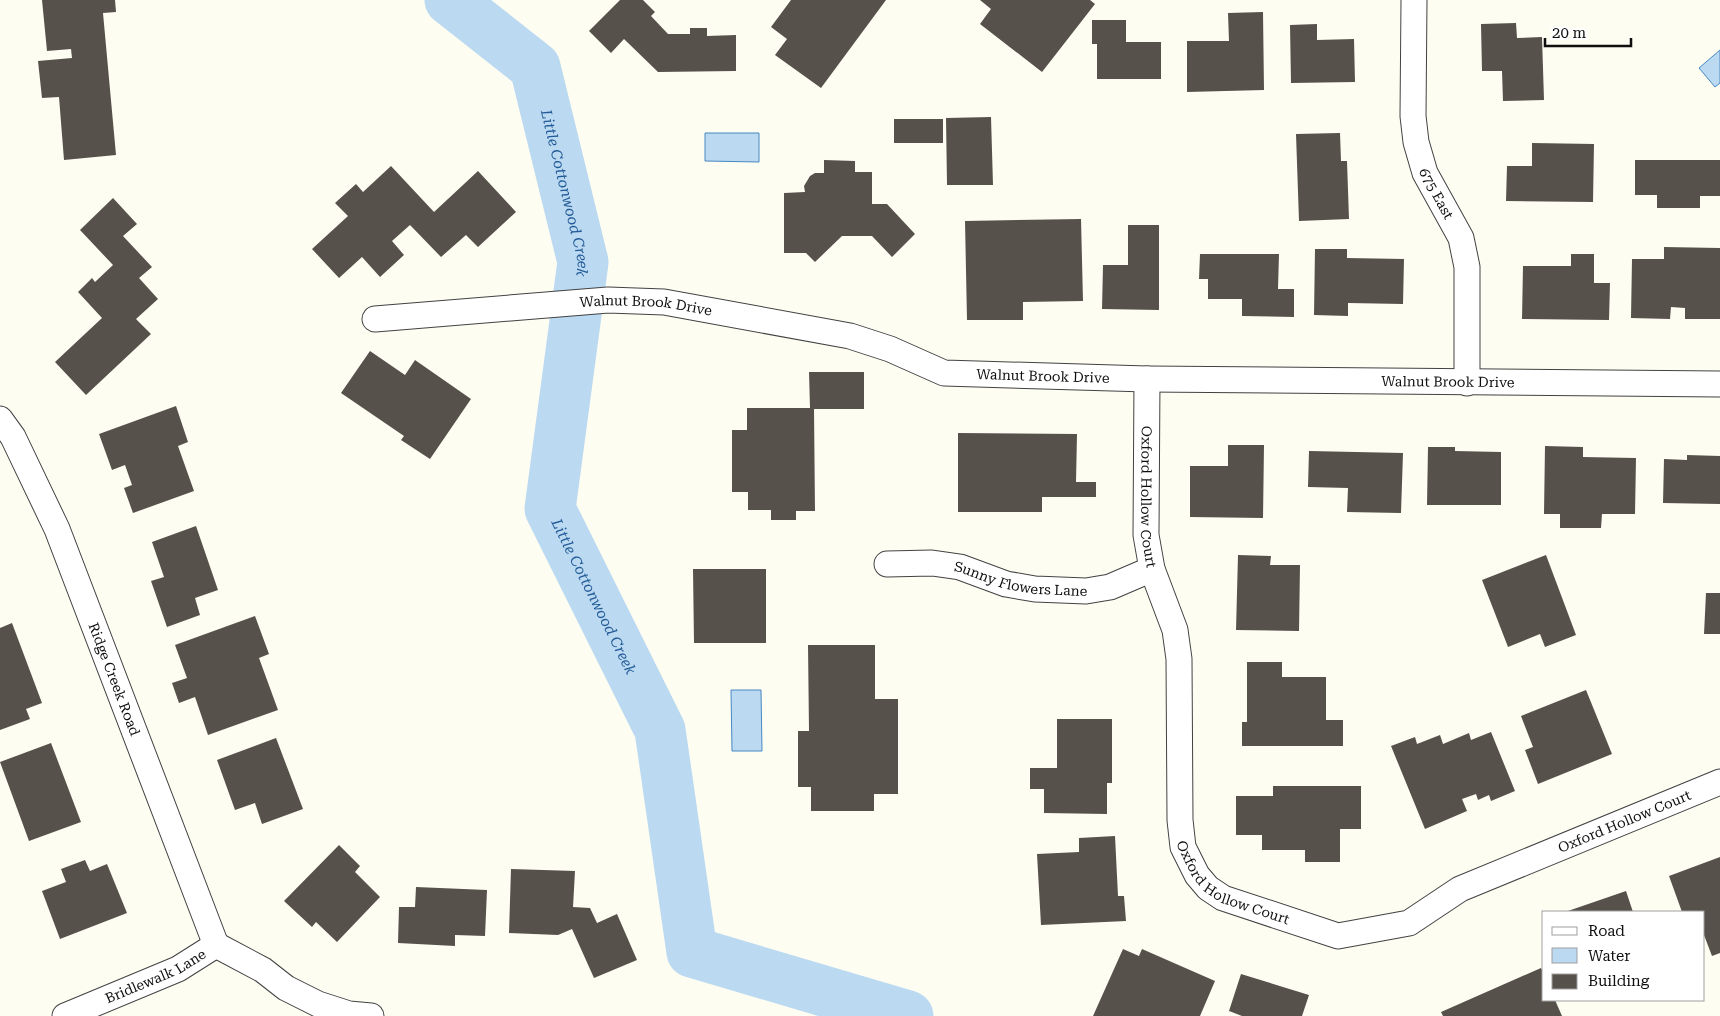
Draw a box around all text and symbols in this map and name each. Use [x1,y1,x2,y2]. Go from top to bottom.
scale bar [1545,15,1631,47]
text: 20 m [1552,24,1587,42]
water label: Little Cottonwood Creek [537,107,592,279]
street label: 675 East [1416,167,1457,222]
street label: Walnut Brook Drive [579,292,714,319]
street label: Walnut Brook Drive [976,366,1110,386]
street label: Walnut Brook Drive [1381,373,1515,390]
street label: Oxford Hollow Court [1138,426,1160,569]
water label: Little Cottonwood Creek [547,515,640,678]
street label: Sunny Flowers Lane [953,558,1088,599]
street label: Ridge Creek Road [86,620,143,738]
street label: Oxford Hollow Court [1556,787,1693,856]
street label: Oxford Hollow Court [1174,840,1292,927]
legend [1542,911,1705,1001]
text: Road [1588,922,1625,940]
street label: Bridlewalk Lane [103,945,209,1006]
text: Water [1588,947,1630,965]
text: Building [1588,972,1650,990]

